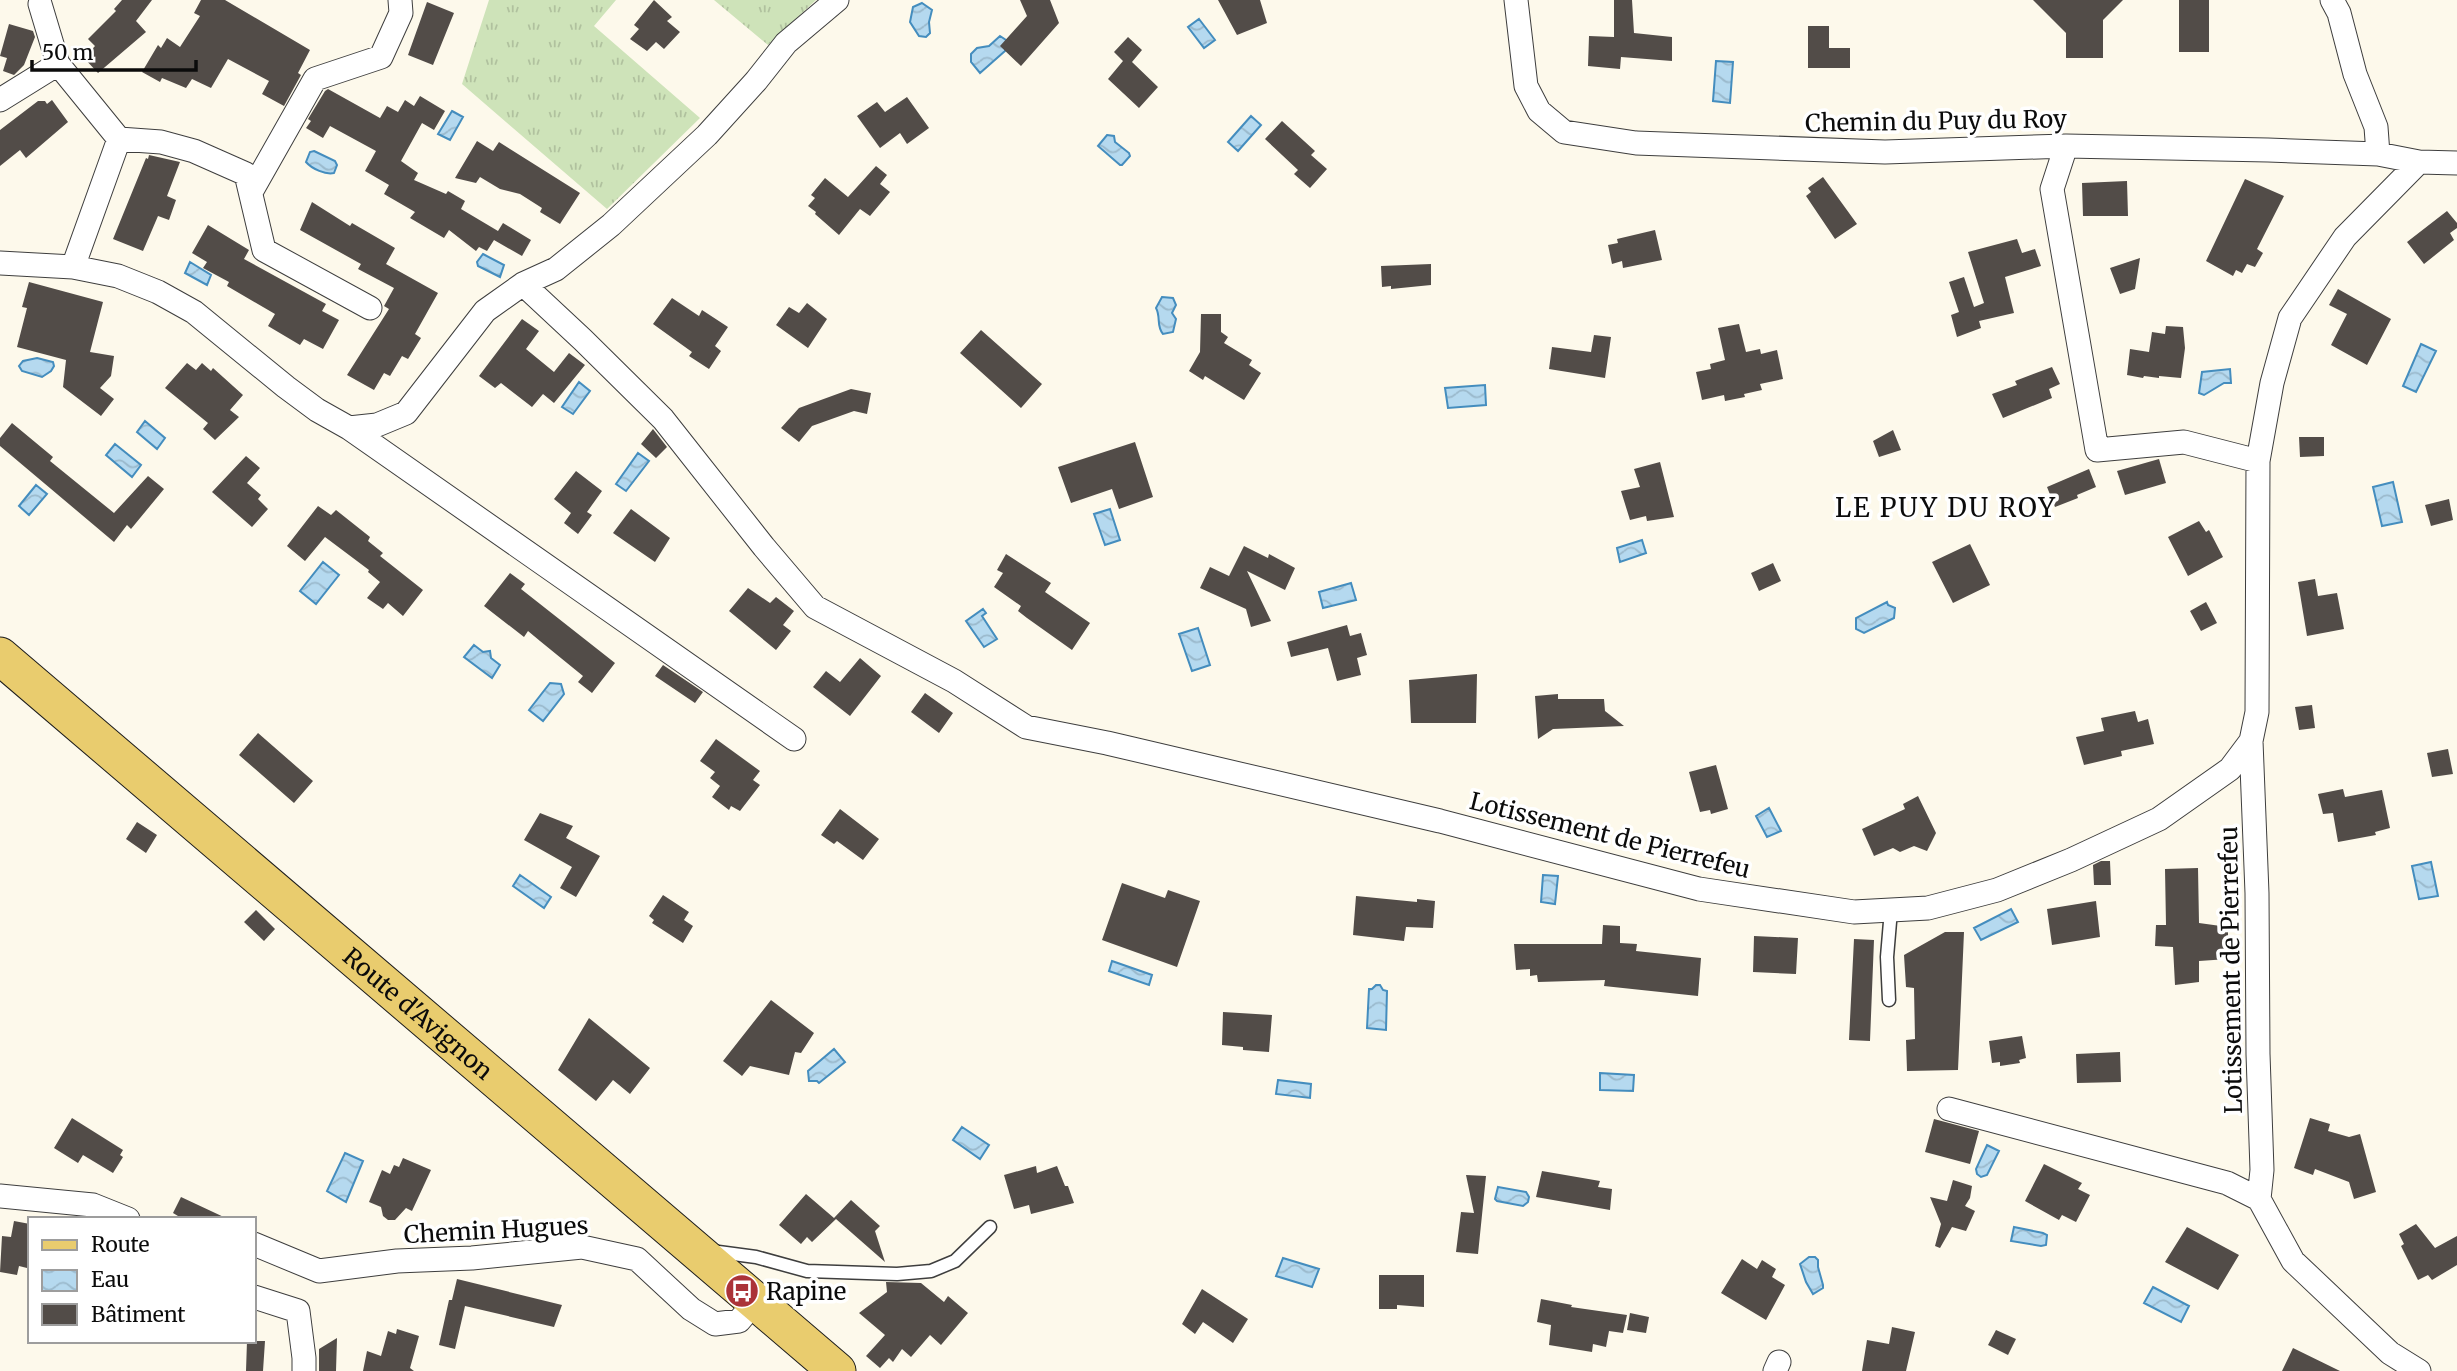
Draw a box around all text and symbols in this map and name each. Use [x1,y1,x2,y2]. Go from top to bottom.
scale bar [32,28,196,72]
text: 50 m [42,39,93,66]
street label: Chemin du Puy du Roy [1805,103,2067,139]
district label: LE PUY DU ROY [1835,491,2057,524]
street label: Lotissement de Pierrefeu [1467,785,1753,885]
street label: Lotissement de Pierrefeu [2213,826,2249,1114]
street label: Route d'Avignon [337,941,500,1086]
street label: Chemin Hugues [403,1210,589,1250]
legend [28,1217,256,1343]
text: Route [91,1231,149,1258]
text: Eau [91,1266,129,1293]
bus stop icon: Rapine [723,1272,761,1310]
place label: Rapine [766,1276,846,1307]
text: Bâtiment [91,1301,185,1328]

